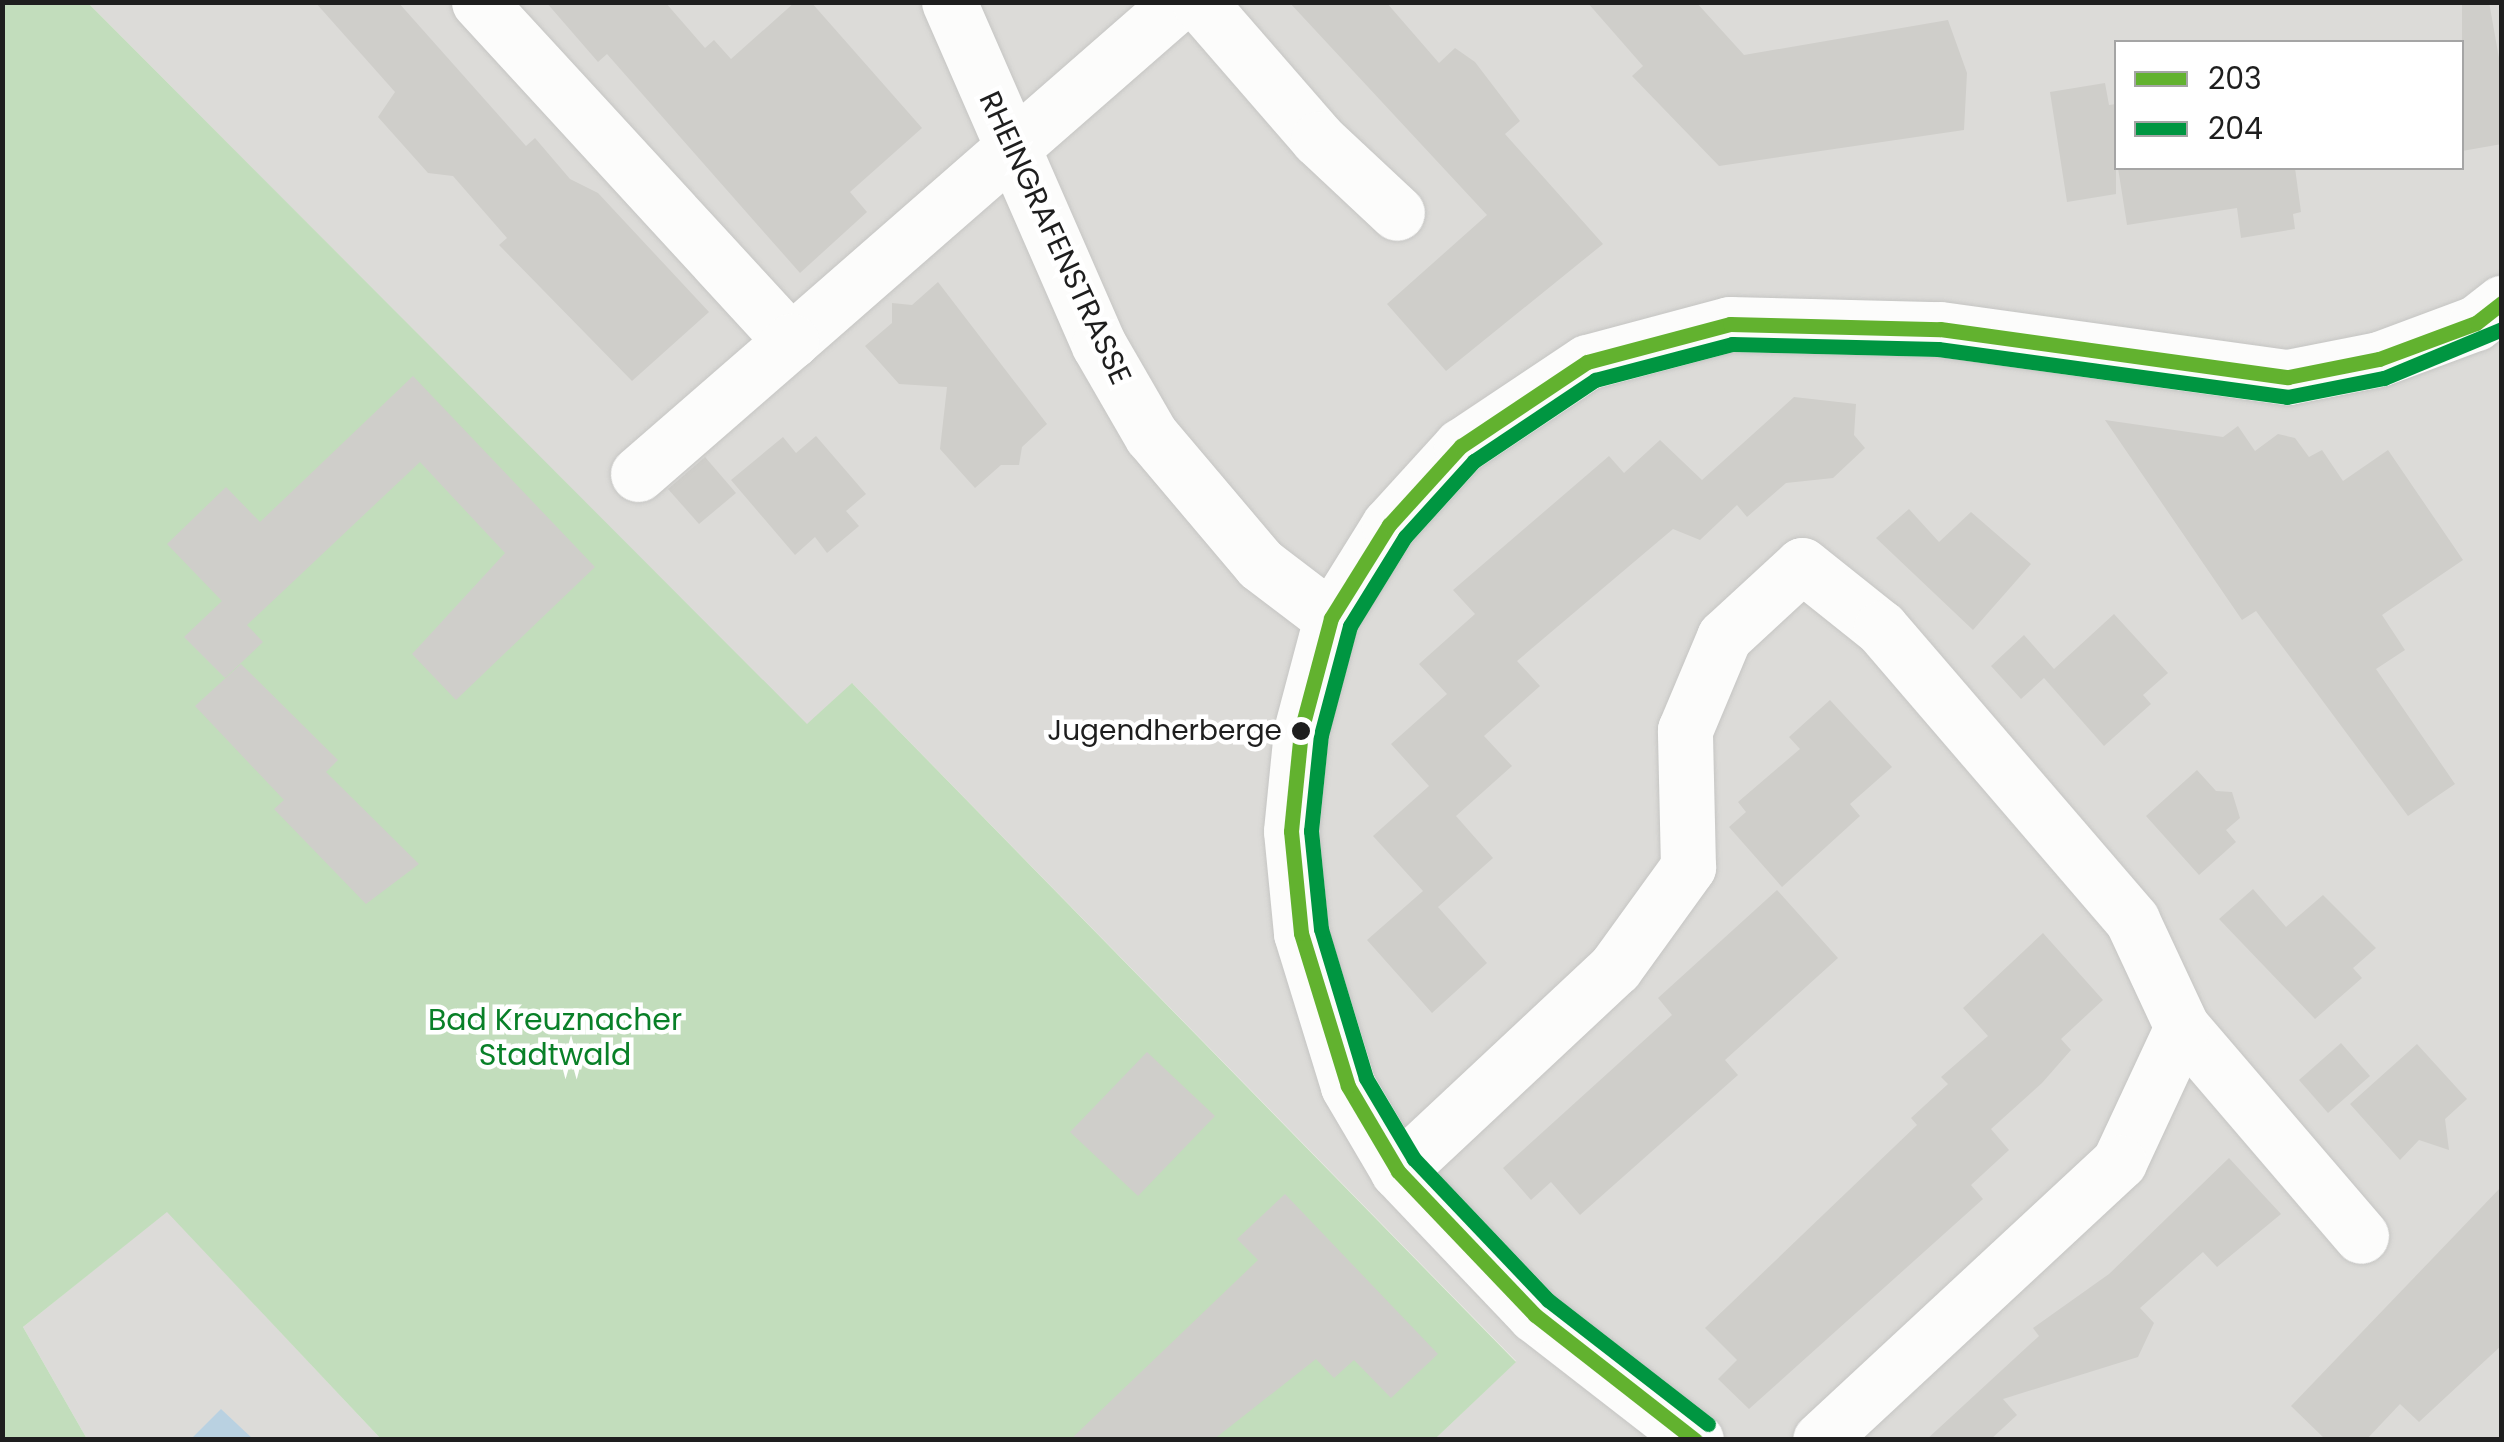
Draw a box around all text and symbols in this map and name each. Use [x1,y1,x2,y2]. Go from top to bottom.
legend [2114,40,2464,170]
text: 203 [2208,57,2262,100]
street label: RHEINGRAFENSTRASSE [971,86,1139,390]
text: 204 [2208,107,2263,150]
place label: Jugendherberge [1047,714,1282,748]
marker: Jugendherberge [1291,721,1311,741]
park label: Bad Kreuznacher Stadtwald [428,1002,682,1072]

